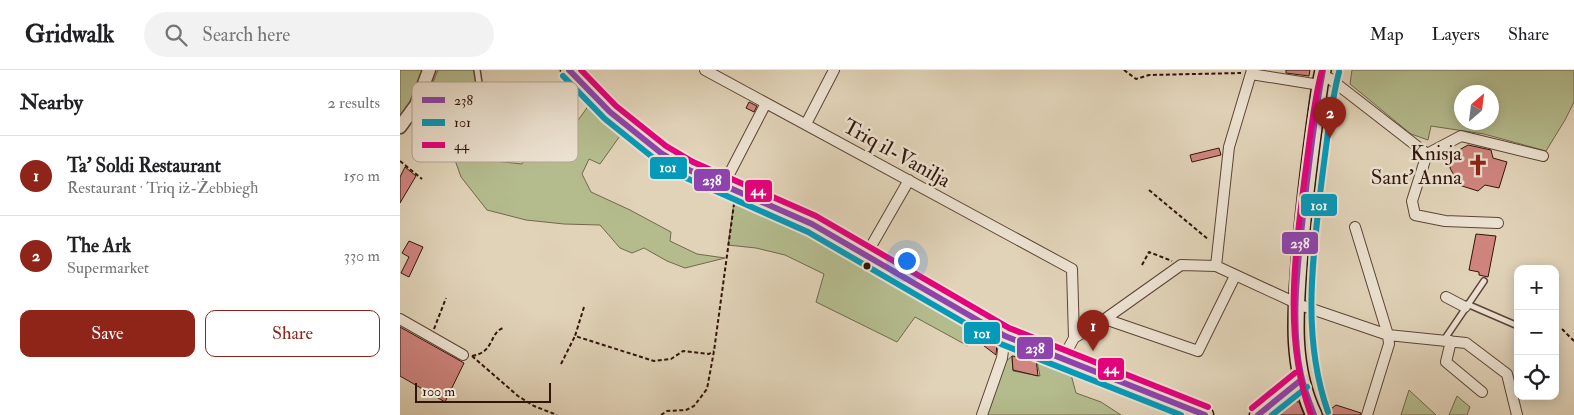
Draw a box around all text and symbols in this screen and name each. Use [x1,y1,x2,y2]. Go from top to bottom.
search box [144,12,494,57]
text: Gridwalk [25,19,114,50]
icon: search [162,21,190,49]
text: Search here [202,23,290,47]
text: Map [1370,23,1404,46]
text: Layers [1432,23,1480,46]
text: Share [1508,23,1549,46]
legend [412,82,578,162]
north arrow [1454,85,1499,130]
text: Nearby [20,89,83,116]
text: 238 [454,92,473,109]
text: 2 results [327,93,380,113]
pin: 2 [1314,97,1346,138]
street label: Triq il-Vanilja [838,113,956,194]
text: 101 [454,114,471,131]
text: 44 [454,137,471,154]
place label: Knisja Sant' Anna [1371,140,1462,191]
church icon: Knisja Sant' Anna [1465,152,1491,178]
text: Ta' Soldi Restaurant [67,154,221,178]
line badge: 101 [649,156,688,180]
text: 101 [659,159,677,176]
text: 1 [33,166,39,186]
text: 150 m [343,166,380,186]
line badge: 238 [693,168,731,192]
text: 238 [702,172,722,189]
text: Restaurant · Triq iż-Żebbiegħ [67,178,258,198]
line badge: 44 [744,179,773,203]
text: 44 [749,182,767,199]
line badge: 101 [1300,193,1338,217]
text: 101 [1310,197,1328,214]
line badge: 238 [1281,231,1319,255]
text: The Ark [67,234,131,258]
text: 238 [1290,235,1310,252]
text: 2 [32,246,40,266]
text: 330 m [344,246,380,266]
your location [894,248,920,274]
text: Supermarket [67,258,149,278]
unlabelled marker [862,261,872,271]
map controls [1514,265,1559,400]
button: + [1514,265,1559,310]
button: Save [20,310,195,357]
button: Share [205,310,380,357]
pin: 1 [1077,310,1109,351]
button: − [1514,310,1559,355]
line badge: 101 [963,321,1001,345]
text: 101 [973,325,991,342]
line badge: 238 [1016,336,1054,360]
text: 238 [1025,340,1045,357]
button: locate [1514,355,1559,400]
line badge: 44 [1097,357,1125,381]
text: 44 [1102,360,1120,377]
scale bar [415,380,551,403]
text: 100 m [422,383,455,400]

